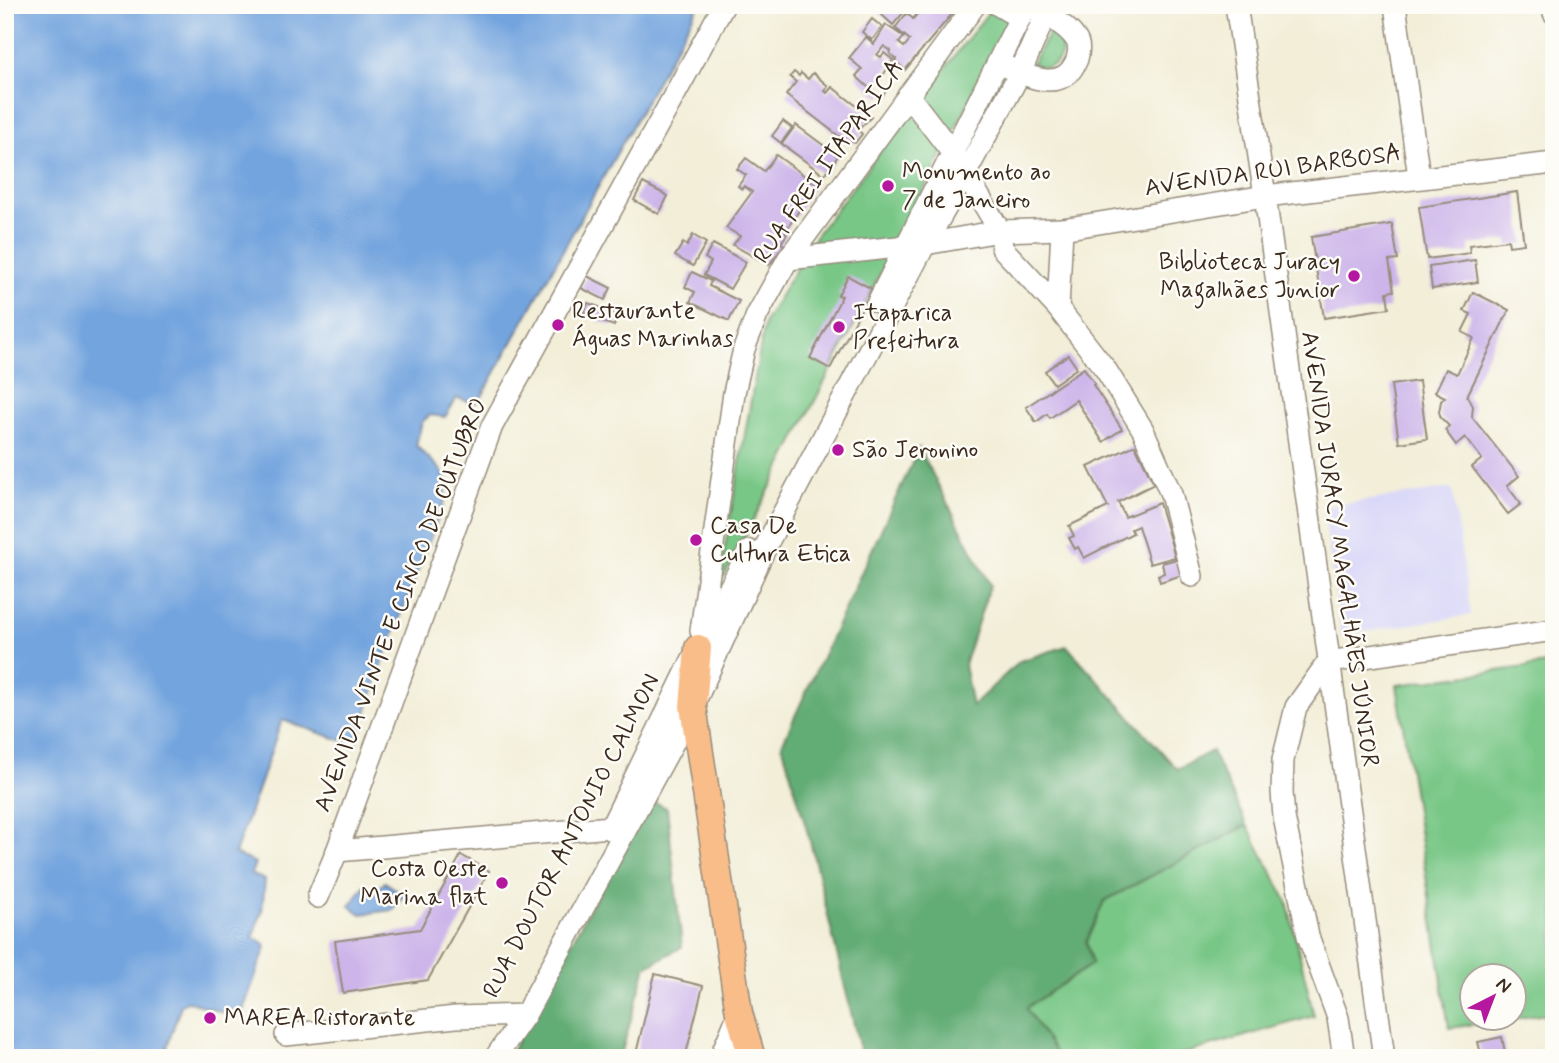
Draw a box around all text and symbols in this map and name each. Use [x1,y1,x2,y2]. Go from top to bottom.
street label: RUA FREI ITAPARICA [747,54,911,270]
street label: AVENIDA RUI BARBOSA [1143,138,1403,204]
place label: Monumento ao 7 de Janeiro [902,157,1051,216]
marker: Monumento ao 7 de Janeiro [880,178,896,194]
place label: Biblioteca Juracy Magalhães Junior [1159,247,1340,309]
marker: Biblioteca Juracy Magalhães Junior [1346,268,1362,284]
place label: Restaurante Águas Marinhas [572,296,734,355]
place label: Itaparica Prefeitura [853,298,960,357]
marker: Restaurante Águas Marinhas [550,317,566,333]
marker: Itaparica Prefeitura [831,319,847,335]
street label: AVENIDA JURACY MAGALHÃES JÚNIOR [1293,329,1385,769]
street label: AVENIDA VINTE E CINCO DE OUTUBRO [308,394,494,816]
place label: São Jeronino [852,435,978,466]
marker: São Jeronino [830,442,846,458]
place label: Casa De Cultura Etica [710,511,851,570]
marker: Casa De Cultura Etica [688,532,704,548]
street label: RUA DOUTOR ANTONIO CALMON [477,669,667,1003]
place label: Costa Oeste Marina flat [360,854,488,913]
marker: Costa Oeste Marina flat [494,875,510,891]
north arrow [1458,962,1528,1032]
text: N [1490,972,1516,999]
place label: MAREA Ristorante [224,1003,415,1034]
marker: MAREA Ristorante [202,1010,218,1026]

